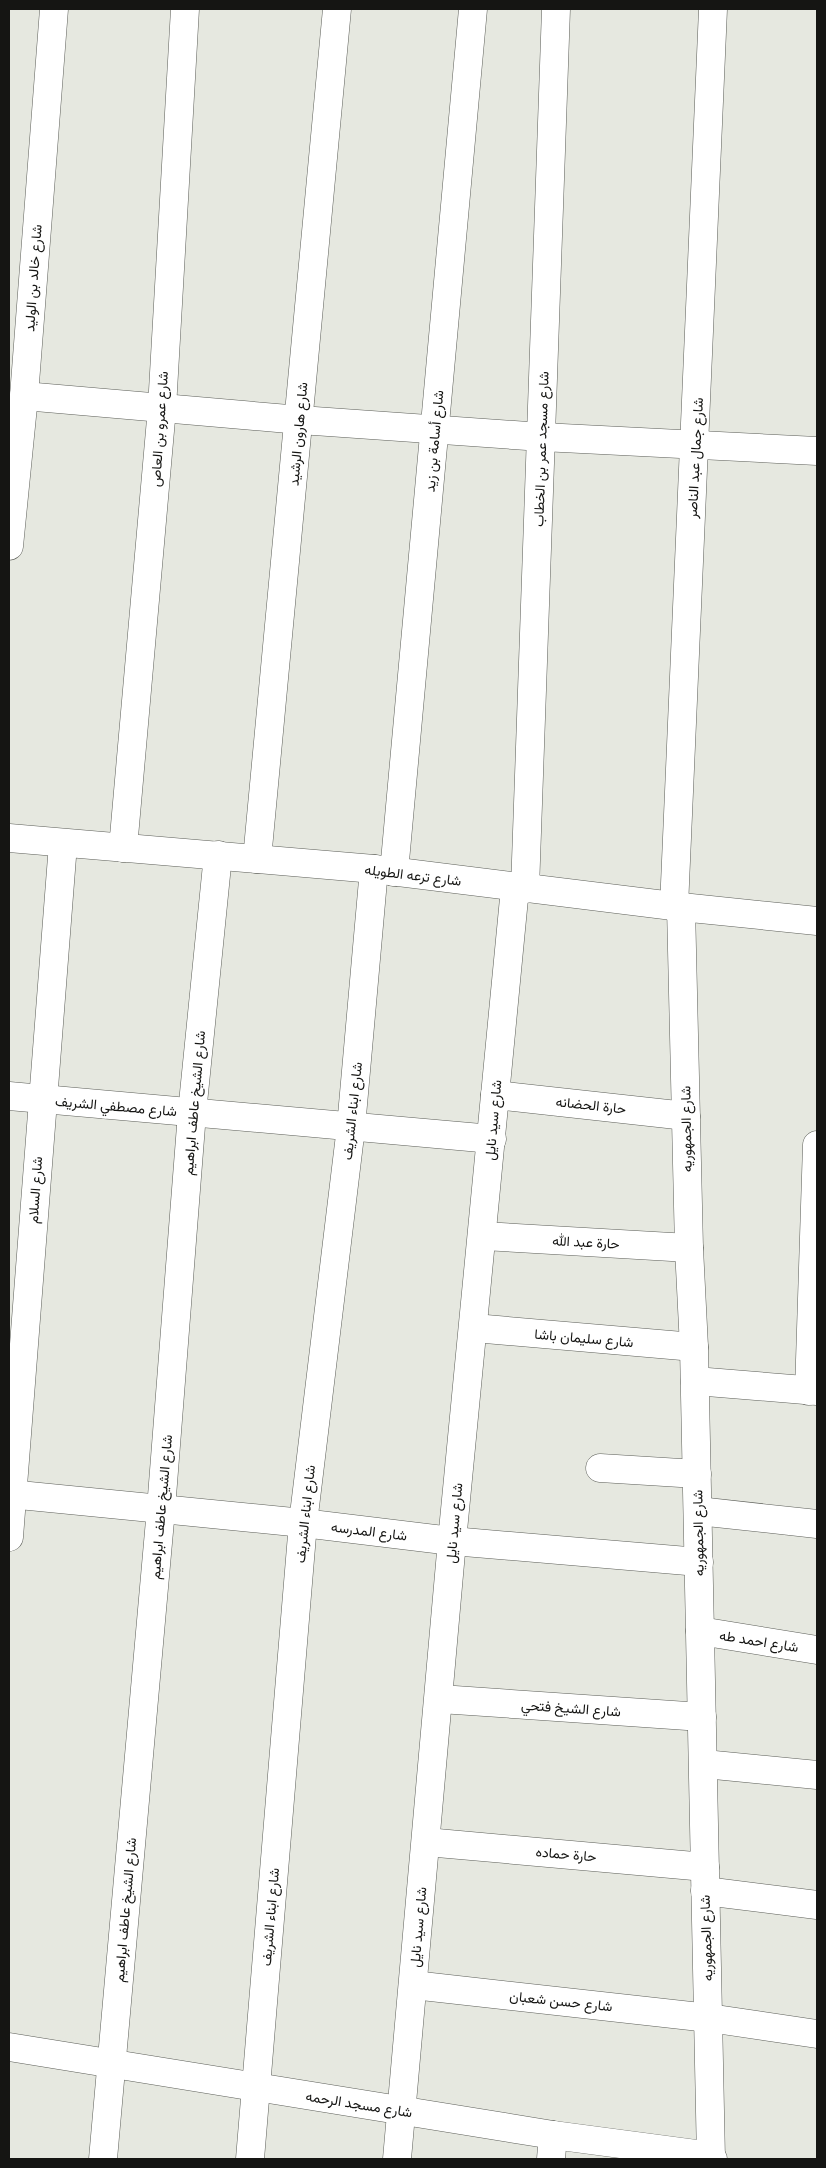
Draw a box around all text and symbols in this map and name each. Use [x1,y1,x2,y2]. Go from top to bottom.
street label: شارع خالد بن الوليد [21,224,48,332]
street label: شارع عمرو بن العاص [147,370,174,488]
street label: شارع مسجد عمر بن الخطاب [530,371,555,527]
street label: شارع هارون الرشيد [285,381,313,487]
street label: شارع أسامة بن زيد [422,389,449,493]
street label: شارع جمال عبد الناصر [684,397,709,520]
street label: شارع ترعه الطويله [363,861,462,892]
street label: شارع الشيخ عاطف ابراهيم [180,1030,211,1176]
street label: شارع ابناء الشريف [339,1061,368,1161]
street label: شارع سيد نايل [482,1079,507,1161]
street label: شارع الجمهوريه [677,1086,698,1172]
street label: شارع مصطفي الشريف [54,1093,178,1123]
street label: حارة الحضانه [555,1093,627,1118]
street label: شارع السلام [25,1156,48,1224]
street label: حارة عبد الله [552,1232,620,1253]
street label: شارع سليمان باشا [533,1326,634,1353]
street label: شارع الشيخ عاطف ابراهيم [147,1434,178,1580]
street label: شارع ابناء الشريف [292,1464,321,1564]
street label: شارع سيد نايل [443,1482,468,1564]
street label: شارع الجمهوريه [689,1490,710,1576]
street label: شارع المدرسه [330,1518,408,1547]
street label: شارع احمد طه [718,1627,800,1658]
street label: شارع الشيخ فتحي [520,1697,621,1723]
street label: شارع الشيخ عاطف ابراهيم [111,1837,142,1983]
street label: حارة حماده [535,1843,597,1866]
street label: شارع ابناء الشريف [258,1867,285,1967]
street label: شارع سيد نايل [407,1886,432,1968]
street label: شارع الجمهوريه [697,1895,718,1981]
street label: شارع حسن شعبان [508,1988,613,2017]
street label: شارع مسجد الرحمه [304,2088,413,2123]

